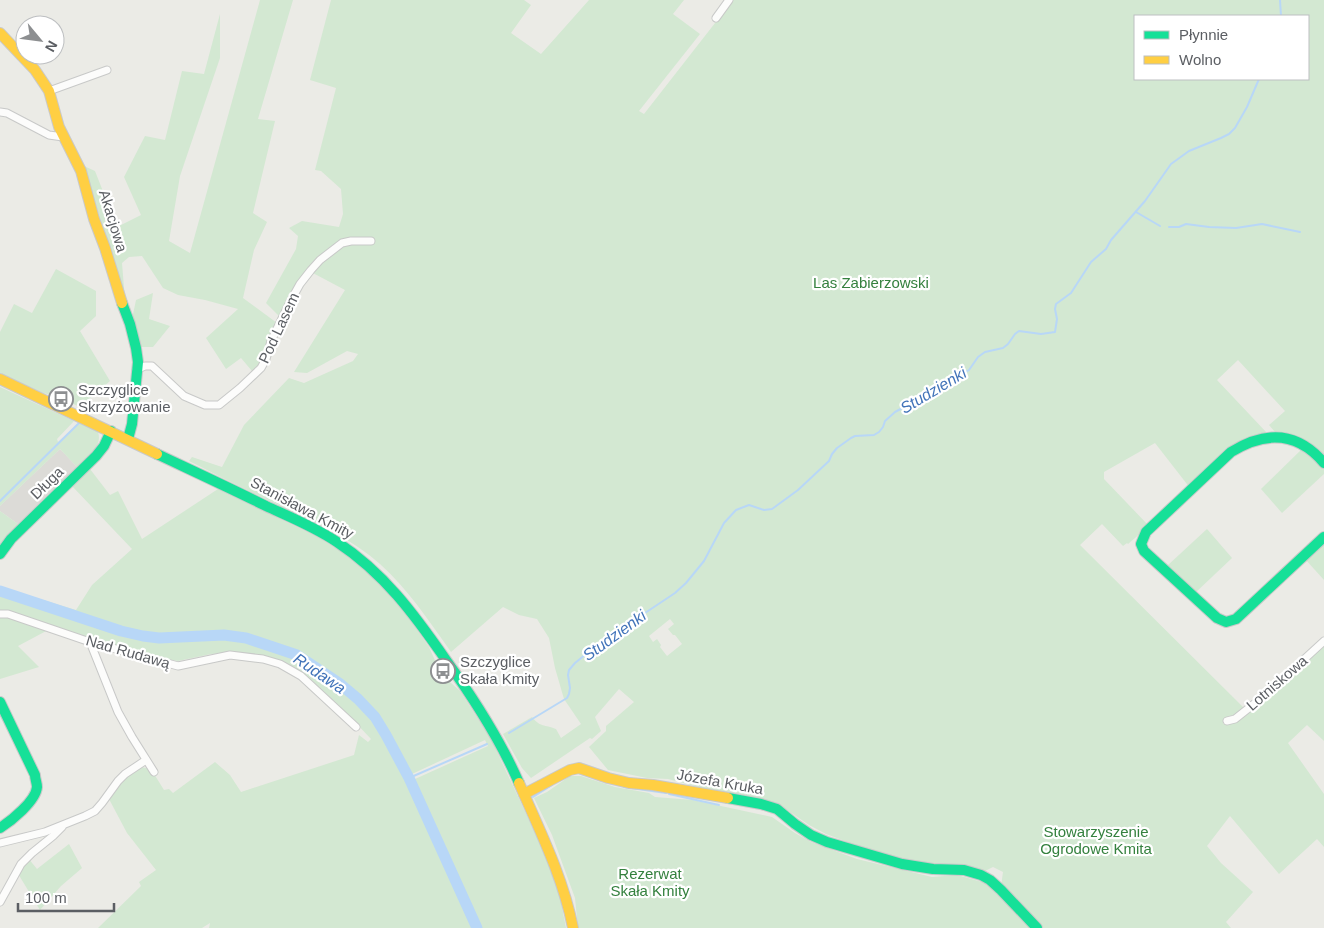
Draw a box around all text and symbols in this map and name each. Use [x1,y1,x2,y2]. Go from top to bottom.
north arrow [15,15,65,65]
legend [1134,15,1309,80]
text: Płynnie [1179,26,1228,43]
text: N [42,38,61,55]
text: Wolno [1179,51,1221,68]
street label: Akacjowa [96,188,131,255]
park label: Las Zabierzowski [813,274,929,291]
street label: Pod Lasem [255,290,302,366]
water label: Studzienki [897,364,970,417]
place label: Szczyglice Skrzyżowanie [78,381,171,415]
bus stop icon: Szczyglice Skrzyżowanie [48,386,74,412]
street label: Długa [27,462,67,502]
street label: Stanisława Kmity [248,473,357,542]
water label: Studzienki [579,607,650,664]
street label: Nad Rudawą [84,631,173,672]
water label: Rudawa [291,650,349,697]
street label: Lotniskowa [1243,651,1311,714]
place label: Szczyglice Skała Kmity [460,653,540,687]
bus stop icon: Szczyglice Skała Kmity [430,658,456,684]
street label: Józefa Kruka [676,766,765,798]
park label: Stowarzyszenie Ogrodowe Kmita [1040,823,1153,857]
park label: Rezerwat Skała Kmity [610,865,690,899]
scale bar [18,880,114,912]
text: 100 m [25,889,67,906]

